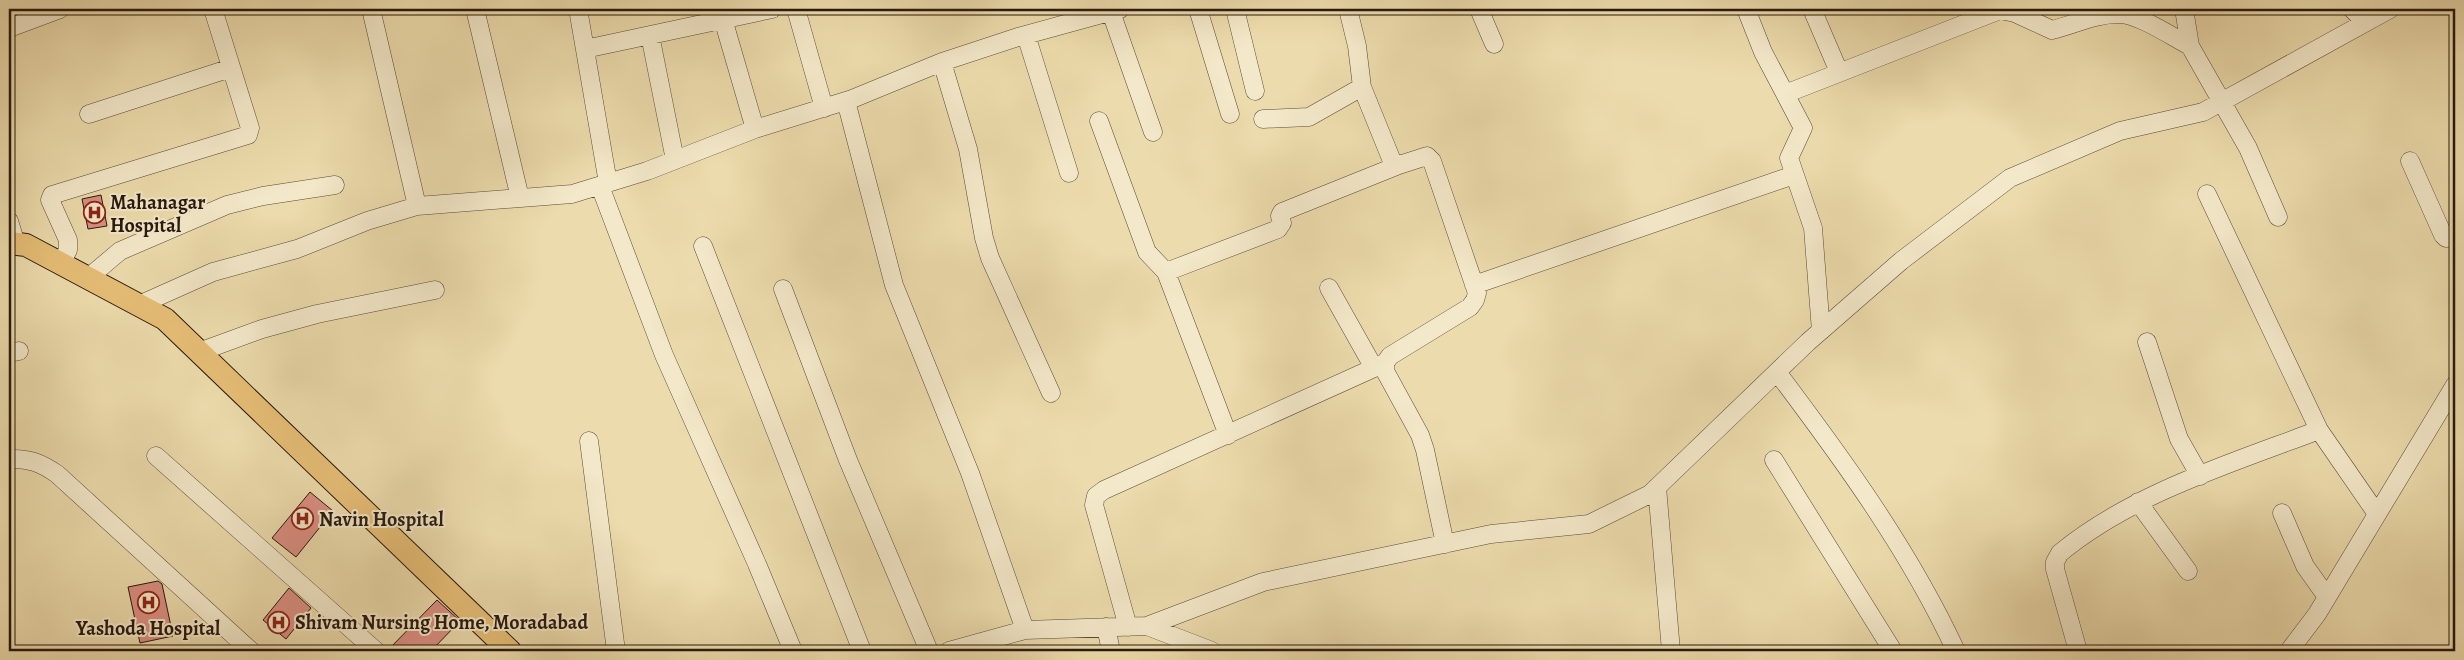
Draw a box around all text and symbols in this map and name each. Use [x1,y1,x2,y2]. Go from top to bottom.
place label: Mahanagar Hospital [110,189,206,239]
hospital icon: Mahanagar Hospital [82,201,106,225]
place label: Navin Hospital [319,506,444,533]
hospital icon: Navin Hospital [291,507,315,531]
hospital icon: Yashoda Hospital [136,590,160,614]
place label: Shivam Nursing Home, Moradabad [295,609,588,636]
hospital icon: Shivam Nursing Home, Moradabad [267,610,291,634]
place label: Yashoda Hospital [75,615,221,642]

